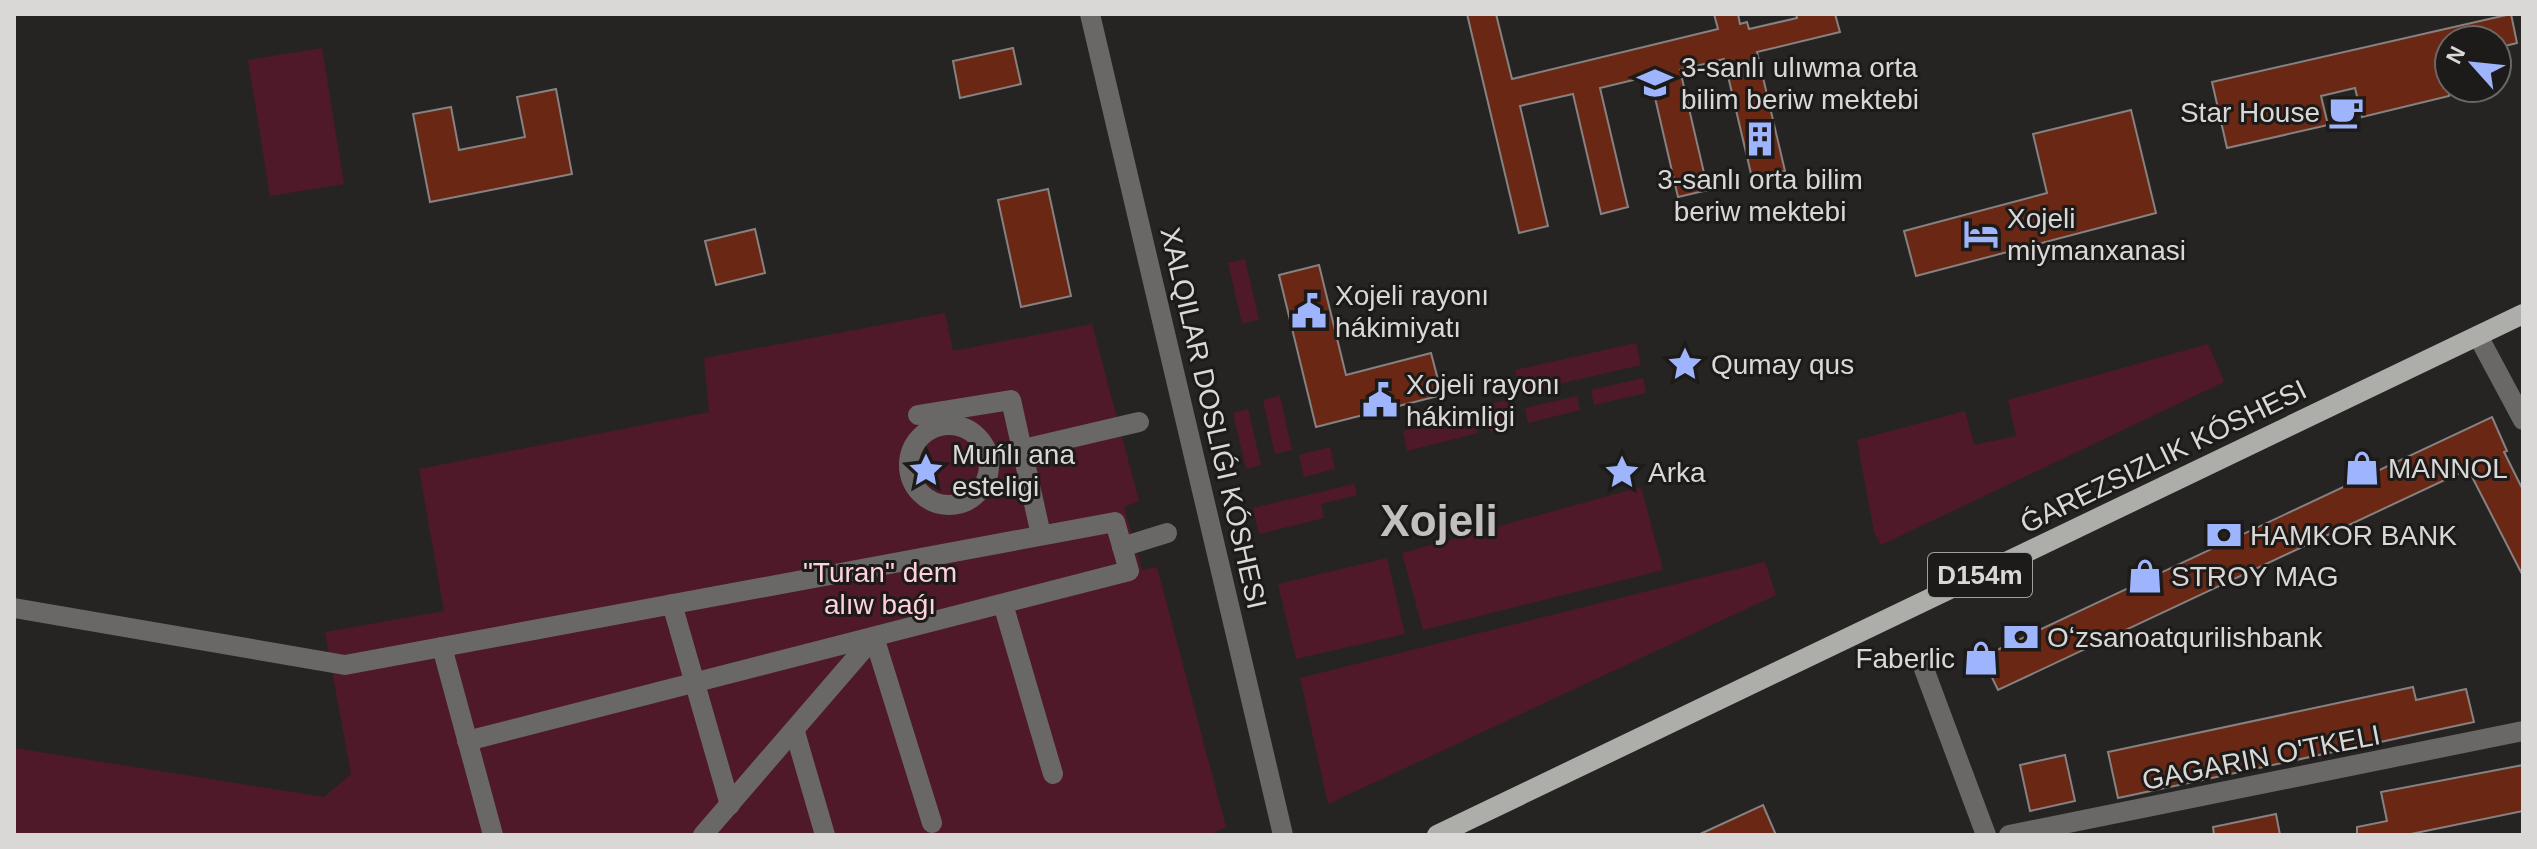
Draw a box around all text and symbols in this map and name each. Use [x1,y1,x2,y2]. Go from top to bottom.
north arrow [2433,24,2513,104]
text: N [2441,42,2470,68]
place label: 3-sanlı ulıwma orta bilim beriw mektebi [1681,52,1919,115]
school or university icon: 3-sanlı ulıwma orta bilim beriw mektebi [1636,64,1674,102]
cafe icon: Star House [2327,93,2365,131]
place label: Star House [2180,97,2320,128]
building icon: 3-sanlı orta bilim beriw mektebi [1741,120,1779,158]
place label: 3-sanlı orta bilim beriw mektebi [1657,164,1863,227]
place label: Xojeli miymanxanasi [2007,203,2186,266]
hotel icon: Xojeli miymanxanasi [1962,215,2000,253]
street label: XALQILAR DOSLIǴI KÓSHESI [1154,224,1273,612]
place label: Xojeli rayonı hákimiyatı [1335,280,1489,343]
public building icon: Xojeli rayonı hákimiyatı [1290,292,1328,330]
place icon: Qumay qus [1666,345,1704,383]
place label: Qumay qus [1711,349,1854,380]
place label: Xojeli rayonı hákimligi [1406,369,1560,432]
street label: ǴAREZSIZLIK KÓSHESI [2015,374,2311,539]
public building icon: Xojeli rayonı hákimligi [1361,381,1399,419]
place label: Muńlı ana esteligi [952,439,1075,502]
shop icon: MANNOL [2343,449,2381,487]
place icon: Muńlı ana esteligi [907,451,945,489]
place icon: Arka [1603,453,1641,491]
place label: MANNOL [2388,453,2508,484]
place label: Arka [1648,457,1706,488]
district label: Xojeli [1380,496,1498,545]
bank icon: HAMKOR BANK [2205,516,2243,554]
place label: HAMKOR BANK [2250,520,2457,551]
road number: D154m [1928,553,2032,597]
park label: "Turan" dem alıw baǵı [803,557,957,620]
shop icon: STROY MAG [2126,557,2164,595]
place label: STROY MAG [2171,561,2339,592]
bank icon: Oʻzsanoatqurilishbank [2002,618,2040,656]
place label: Oʻzsanoatqurilishbank [2047,622,2323,653]
shop icon: Faberlic [1962,639,2000,677]
place label: Faberlic [1855,643,1955,674]
street label: GAGARIN O'TKELI [2139,719,2383,796]

